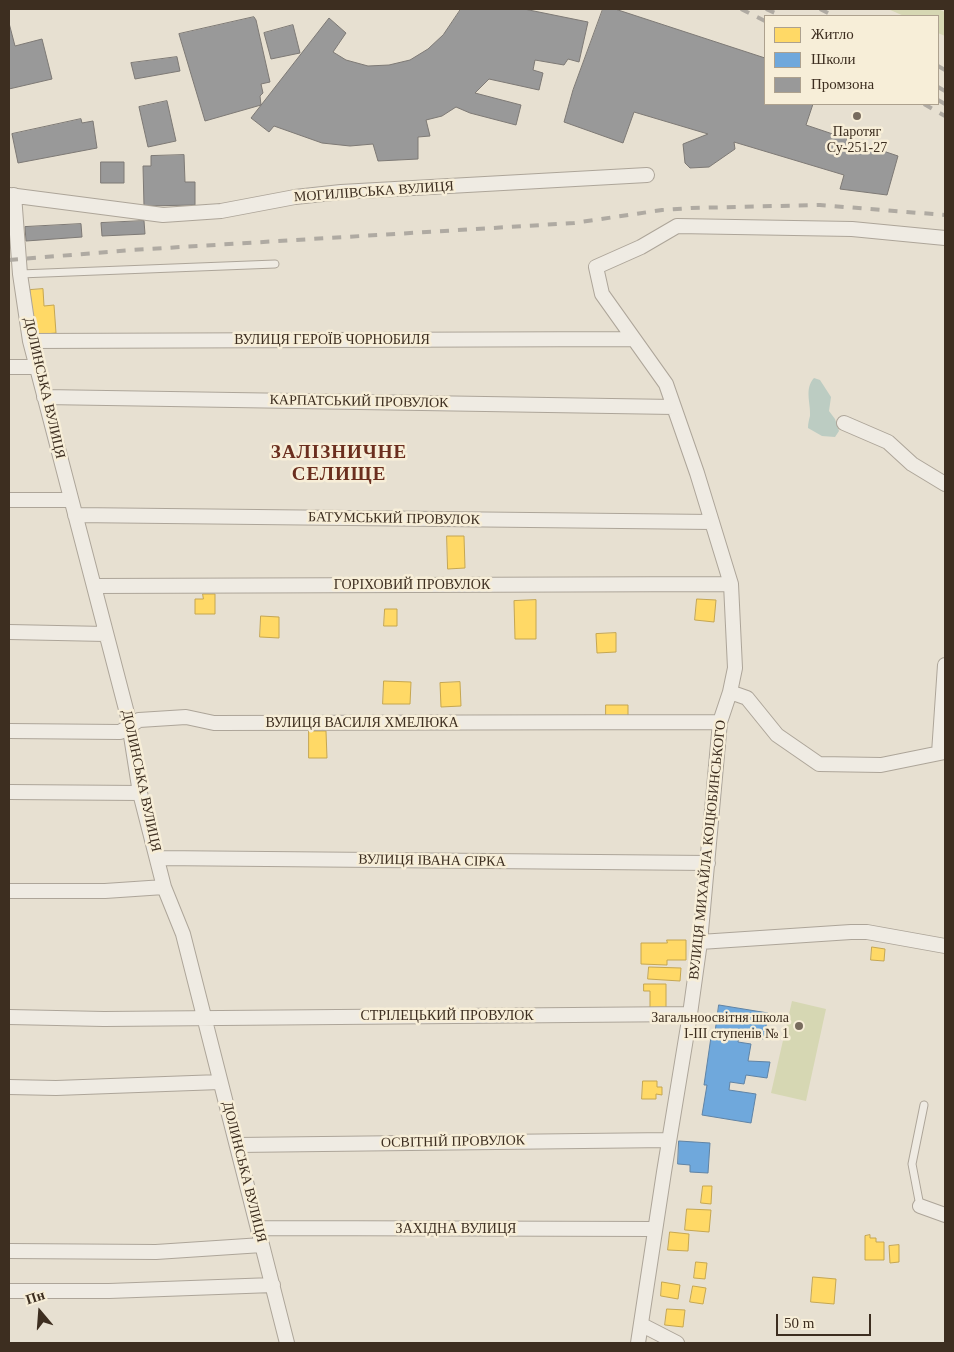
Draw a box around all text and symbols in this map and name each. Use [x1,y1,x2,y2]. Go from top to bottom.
legend [764,15,939,105]
text: Житло [811,26,854,42]
text: Школи [811,51,855,67]
text: Промзона [811,76,874,92]
marker: Паротяг Су-251-27 [851,110,863,122]
place label: Паротяг Су-251-27 [827,124,887,156]
street label: МОГИЛІВСЬКА ВУЛИЦЯ [294,178,454,206]
street label: ДОЛИНСЬКА ВУЛИЦЯ [20,316,68,460]
street label: ВУЛИЦЯ ГЕРОЇВ ЧОРНОБИЛЯ [234,332,430,348]
street label: КАРПАТСЬКИЙ ПРОВУЛОК [269,392,449,412]
district label: ЗАЛІЗНИЧНЕ СЕЛИЩЕ [270,442,408,486]
street label: БАТУМСЬКИЙ ПРОВУЛОК [308,509,480,529]
street label: ГОРІХОВИЙ ПРОВУЛОК [334,577,490,593]
street label: ДОЛИНСЬКА ВУЛИЦЯ [118,709,164,853]
street label: ВУЛИЦЯ ВАСИЛЯ ХМЕЛЮКА [266,715,458,731]
street label: ВУЛИЦЯ МИХАЙЛА КОЦЮБИНСЬКОГО [686,719,730,981]
street label: ВУЛИЦЯ ІВАНА СІРКА [358,851,506,871]
street label: СТРІЛЕЦЬКИЙ ПРОВУЛОК [360,1008,534,1024]
place label: Загальноосвітня школа І-ІІІ ступенів № 1 [651,1010,789,1042]
marker: Загальноосвітня школа І-ІІІ ступенів № 1 [793,1020,805,1032]
street label: ДОЛИНСЬКА ВУЛИЦЯ [218,1100,270,1244]
street label: ОСВІТНІЙ ПРОВУЛОК [381,1132,525,1152]
street label: ЗАХІДНА ВУЛИЦЯ [396,1221,516,1237]
north arrow [15,1287,65,1337]
text: Пн [24,1287,47,1307]
scale bar [779,1304,874,1336]
text: 50 m [784,1315,814,1331]

